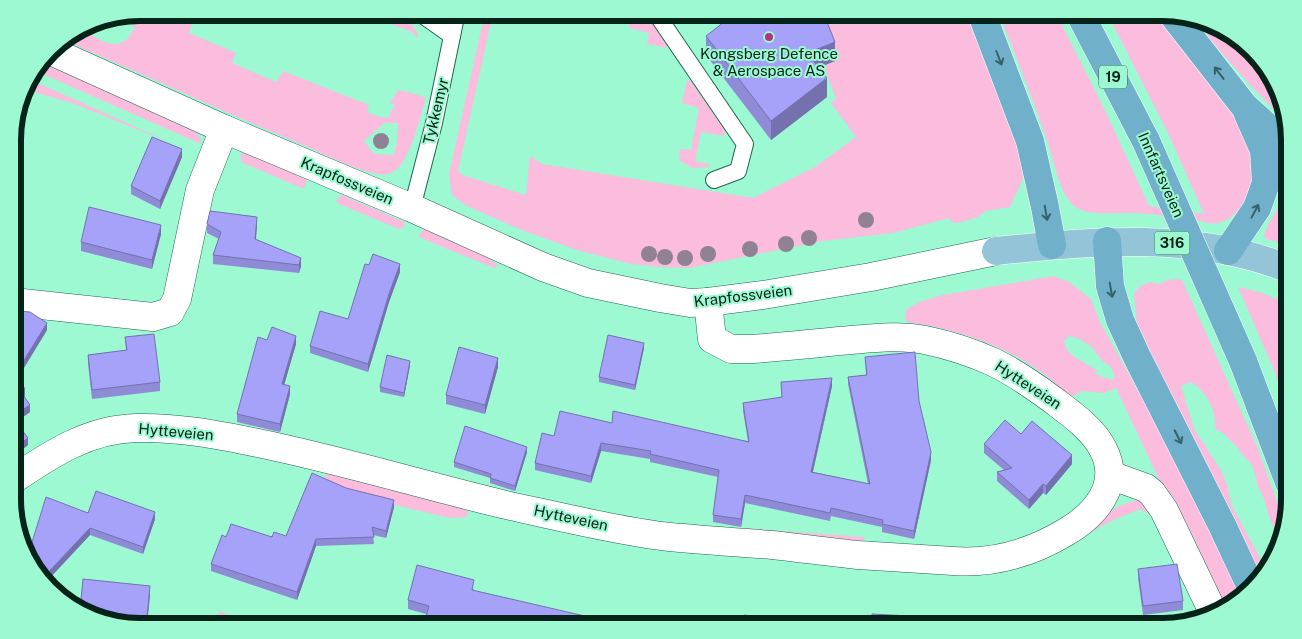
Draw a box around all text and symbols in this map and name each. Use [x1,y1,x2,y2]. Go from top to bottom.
marker: Kongsberg Defence & Aerospace AS [763,31,775,43]
place label: Kongsberg Defence & Aerospace AS [700,45,838,79]
one-way arrow [995,50,1004,65]
road number: 19 [1099,66,1127,88]
one-way arrow [1213,67,1224,80]
street label: Tykkemyr [420,76,451,146]
street label: Innfartsveien [1135,130,1188,220]
street label: Krapfossveien [298,153,396,208]
one-way arrow [1251,204,1260,219]
one-way arrow [1042,205,1052,221]
road number: 316 [1154,232,1190,254]
street label: Krapfossveien [693,281,793,310]
one-way arrow [1107,281,1117,297]
street label: Hytteveien [992,357,1065,412]
street label: Hytteveien [138,420,214,443]
one-way arrow [1173,430,1183,445]
street label: Hytteveien [532,501,610,534]

